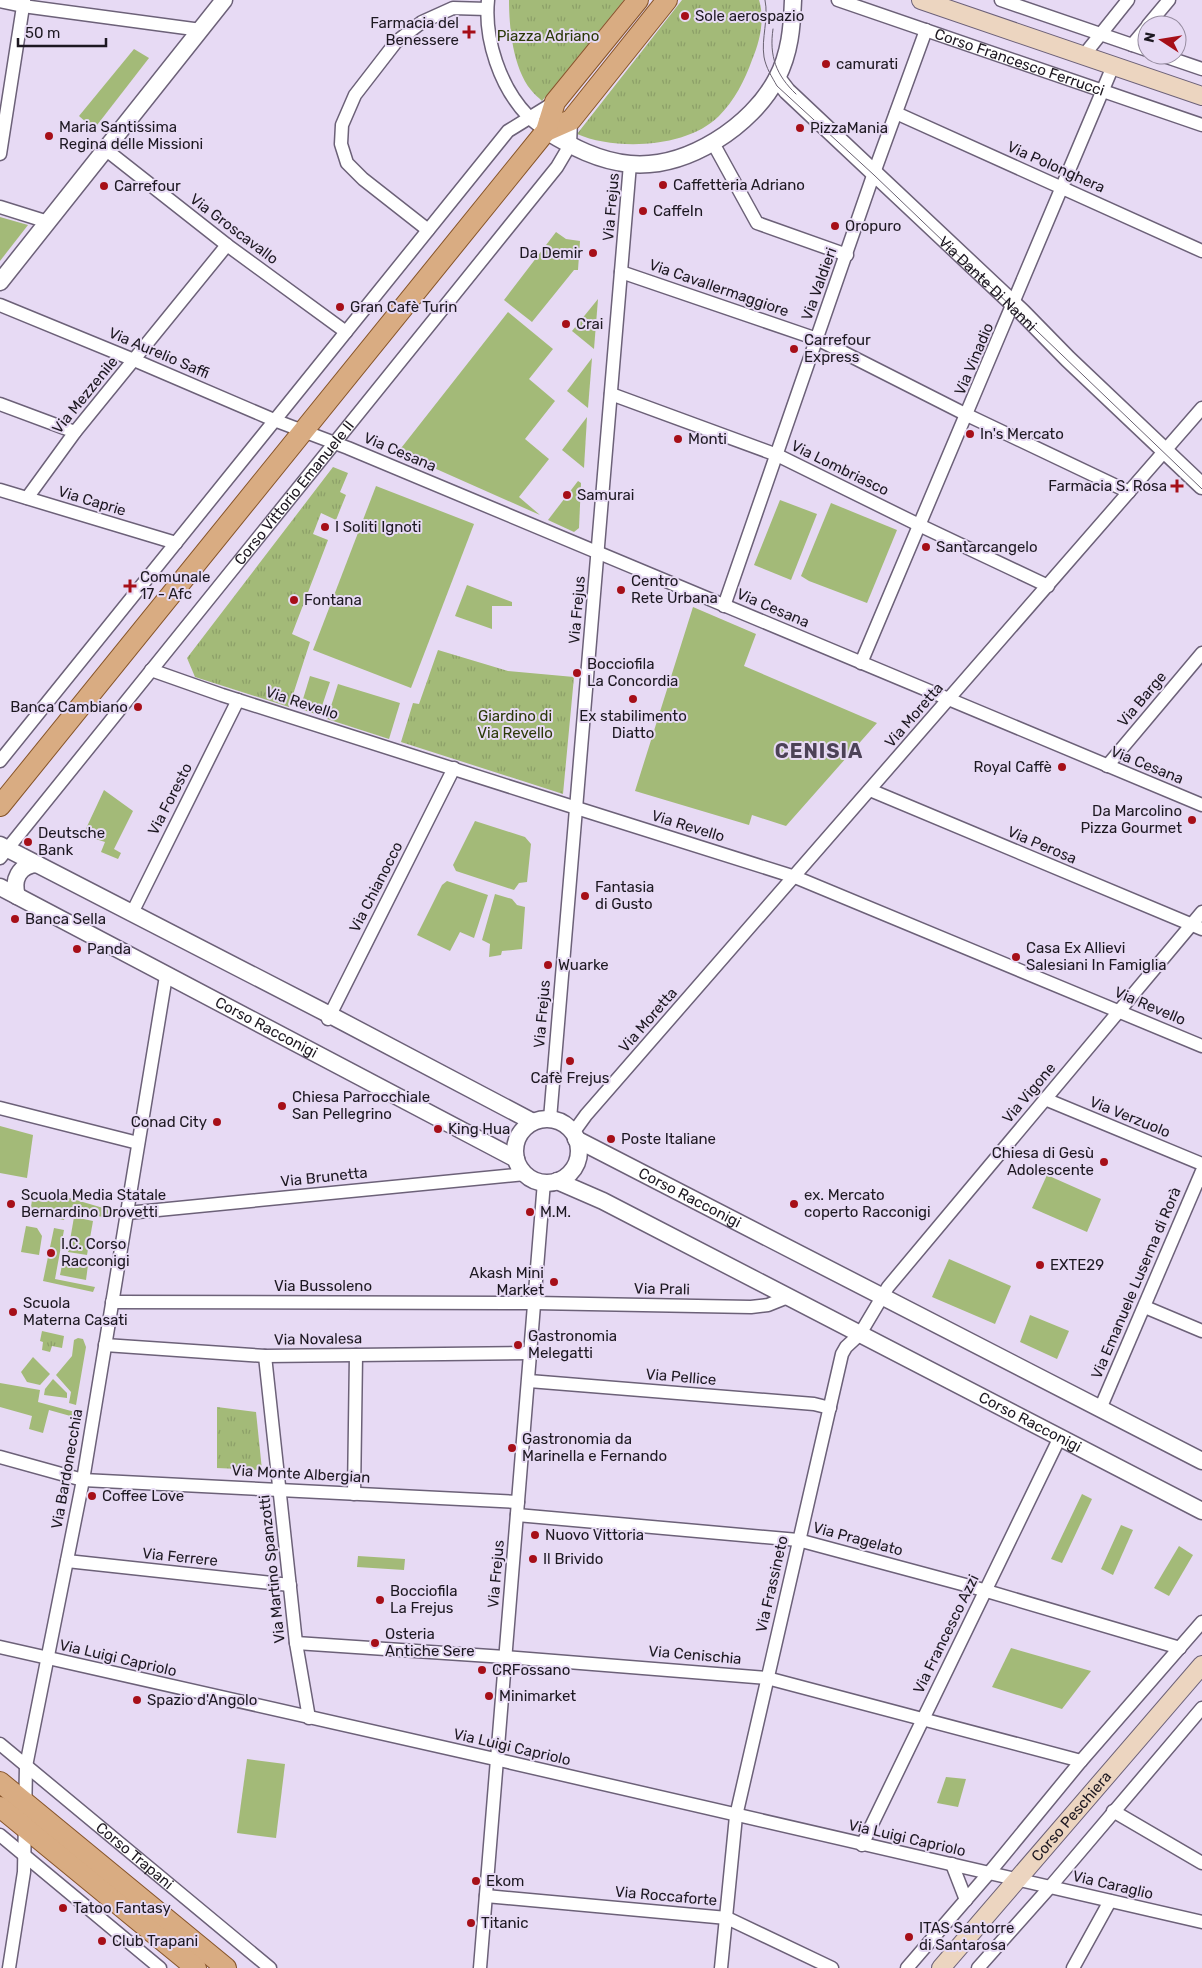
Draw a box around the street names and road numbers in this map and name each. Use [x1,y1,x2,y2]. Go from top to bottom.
street label: Corso Francesco Ferrucci [932,25,1107,100]
street label: Via Polonghera [1004,137,1108,197]
street label: Via Frejus [599,172,623,242]
street label: Via Groscavallo [186,190,282,268]
street label: Via Dante Di Nanni [935,233,1040,335]
street label: Via Valdieri [798,245,840,323]
street label: Via Cavallermaggiore [647,256,791,320]
street label: Via Vinadio [951,320,997,398]
street label: Via Aurelio Saffi [106,324,212,382]
street label: Via Mezzenile [48,353,122,437]
street label: Corso Vittorio Emanuele II [231,417,358,569]
street label: Via Cesana [361,429,439,475]
street label: Via Lombriasco [788,437,892,499]
street label: Via Caprie [56,482,128,520]
street label: Via Frejus [565,575,589,645]
street label: Via Cesana [734,585,812,631]
street label: Via Barge [1114,668,1170,730]
street label: Via Moretta [881,679,947,751]
street label: Via Revello [263,683,341,723]
street label: Via Cesana [1108,742,1186,788]
street label: Via Foresto [144,760,196,838]
street label: Via Revello [649,806,727,846]
street label: Via Perosa [1005,822,1079,868]
street label: Via Chianocco [345,839,407,935]
street label: Via Frejus [530,979,554,1049]
street label: Via Revello [1112,983,1188,1029]
street label: Via Moretta [615,984,681,1056]
street label: Corso Racconigi [212,993,320,1062]
street label: Via Vigone [999,1059,1059,1127]
street label: Via Verzuolo [1087,1093,1173,1141]
street label: Via Brunetta [280,1163,368,1191]
street label: Corso Racconigi [635,1164,744,1231]
street label: Via Emanuele Luserna di Rorà [1087,1184,1185,1382]
street label: Via Bussoleno [274,1277,372,1295]
street label: Via Prali [634,1280,690,1298]
street label: Via Novalesa [274,1329,362,1349]
street label: Via Pellice [645,1365,717,1389]
street label: Corso Racconigi [976,1388,1084,1456]
street label: Via Bardonecchia [48,1407,86,1531]
street label: Via Monte Albergian [231,1461,371,1487]
street label: Via Martino Spanzotti [255,1494,289,1644]
street label: Via Pragelato [811,1518,905,1560]
street label: Via Frassineto [752,1534,792,1634]
street label: Via Frejus [484,1539,508,1609]
street label: Via Ferrere [141,1544,219,1570]
street label: Via Francesco Azzi [909,1571,983,1697]
street label: Via Luigi Capriolo [58,1636,178,1680]
street label: Via Cenischia [648,1642,742,1668]
street label: Via Luigi Capriolo [452,1725,572,1769]
street label: Corso Peschiera [1028,1768,1115,1865]
street label: Via Luigi Capriolo [847,1816,967,1860]
street label: Corso Trapani [92,1818,177,1893]
street label: Via Caraglio [1071,1867,1155,1903]
street label: Via Roccaforte [614,1883,718,1909]

